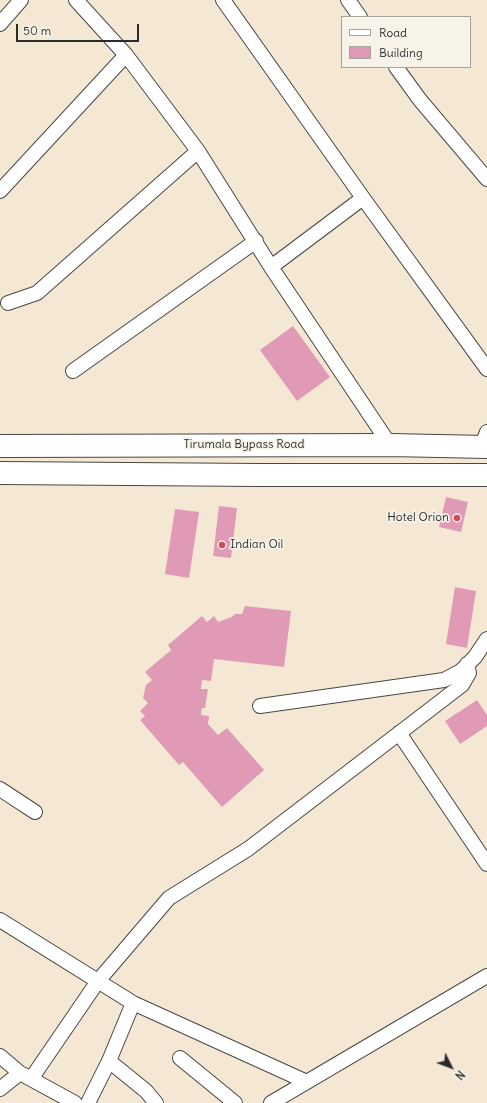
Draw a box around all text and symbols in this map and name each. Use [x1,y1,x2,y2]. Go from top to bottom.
scale bar [18,16,141,42]
legend [341,16,471,68]
text: 50 m [23,23,51,38]
text: Road [379,25,407,40]
text: Building [379,45,423,60]
street label: Tirumala Bypass Road [184,438,304,452]
place label: Hotel Orion [387,511,449,525]
marker: Hotel Orion [452,513,462,523]
place label: Indian Oil [230,538,283,552]
marker: Indian Oil [217,540,227,550]
north arrow [431,1047,471,1087]
text: N [452,1068,468,1083]

